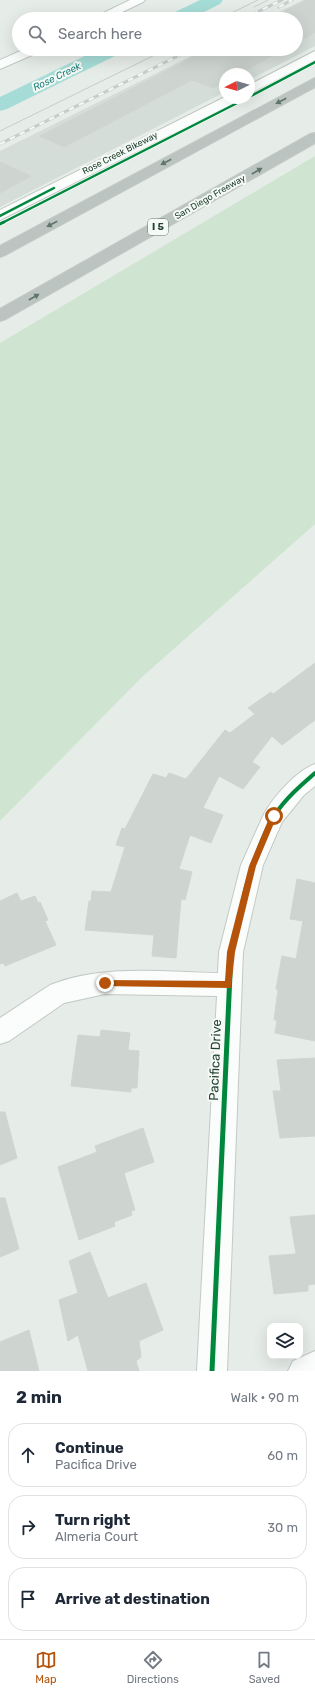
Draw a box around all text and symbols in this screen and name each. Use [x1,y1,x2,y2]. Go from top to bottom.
search box [12,12,303,56]
icon: search [26,23,48,45]
text: Search here [58,25,142,43]
water label: Rose Creek [31,60,84,94]
north arrow [219,68,255,104]
one-way arrow [275,98,286,104]
street label: Rose Creek Bikeway [81,130,159,176]
one-way arrow [160,159,172,166]
one-way arrow [251,167,262,174]
street label: San Diego Freeway [173,173,247,221]
road number: I 5 [148,219,168,235]
one-way arrow [46,221,58,227]
one-way arrow [28,294,40,301]
route start [265,807,283,825]
route end [96,974,114,992]
street label: Pacifica Drive [206,1019,224,1101]
map controls [267,1323,303,1359]
button: layers [267,1323,303,1359]
text: 2 min [16,1387,62,1407]
text: Walk · 90 m [231,1390,299,1405]
text: Continue [55,1439,124,1457]
icon: ahead [17,1444,39,1466]
text: 60 m [267,1448,298,1463]
text: Pacifica Drive [55,1457,137,1472]
text: Turn right [55,1511,130,1529]
icon: right [17,1516,39,1538]
text: 30 m [267,1520,298,1535]
text: Almeria Court [55,1529,138,1544]
icon: arrive [17,1588,39,1610]
text: Arrive at destination [55,1590,210,1608]
tab: Map [35,1649,57,1686]
tab: Directions [127,1649,179,1686]
tab: Saved [249,1649,280,1686]

